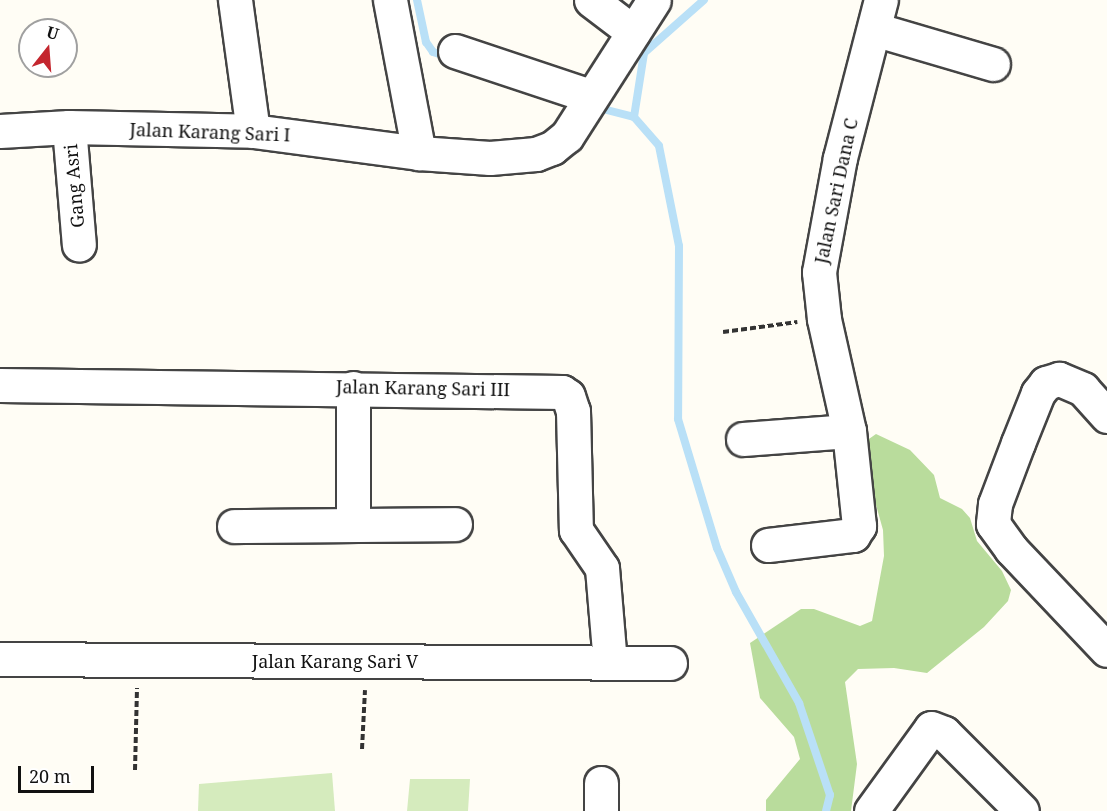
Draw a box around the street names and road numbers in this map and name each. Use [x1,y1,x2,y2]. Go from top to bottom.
street label: Jalan Sari Dana C [810,116,862,266]
street label: Jalan Karang Sari I [129,118,291,146]
street label: Gang Asri [60,143,88,229]
street label: Jalan Karang Sari III [336,376,510,400]
street label: Jalan Karang Sari V [252,650,418,672]

